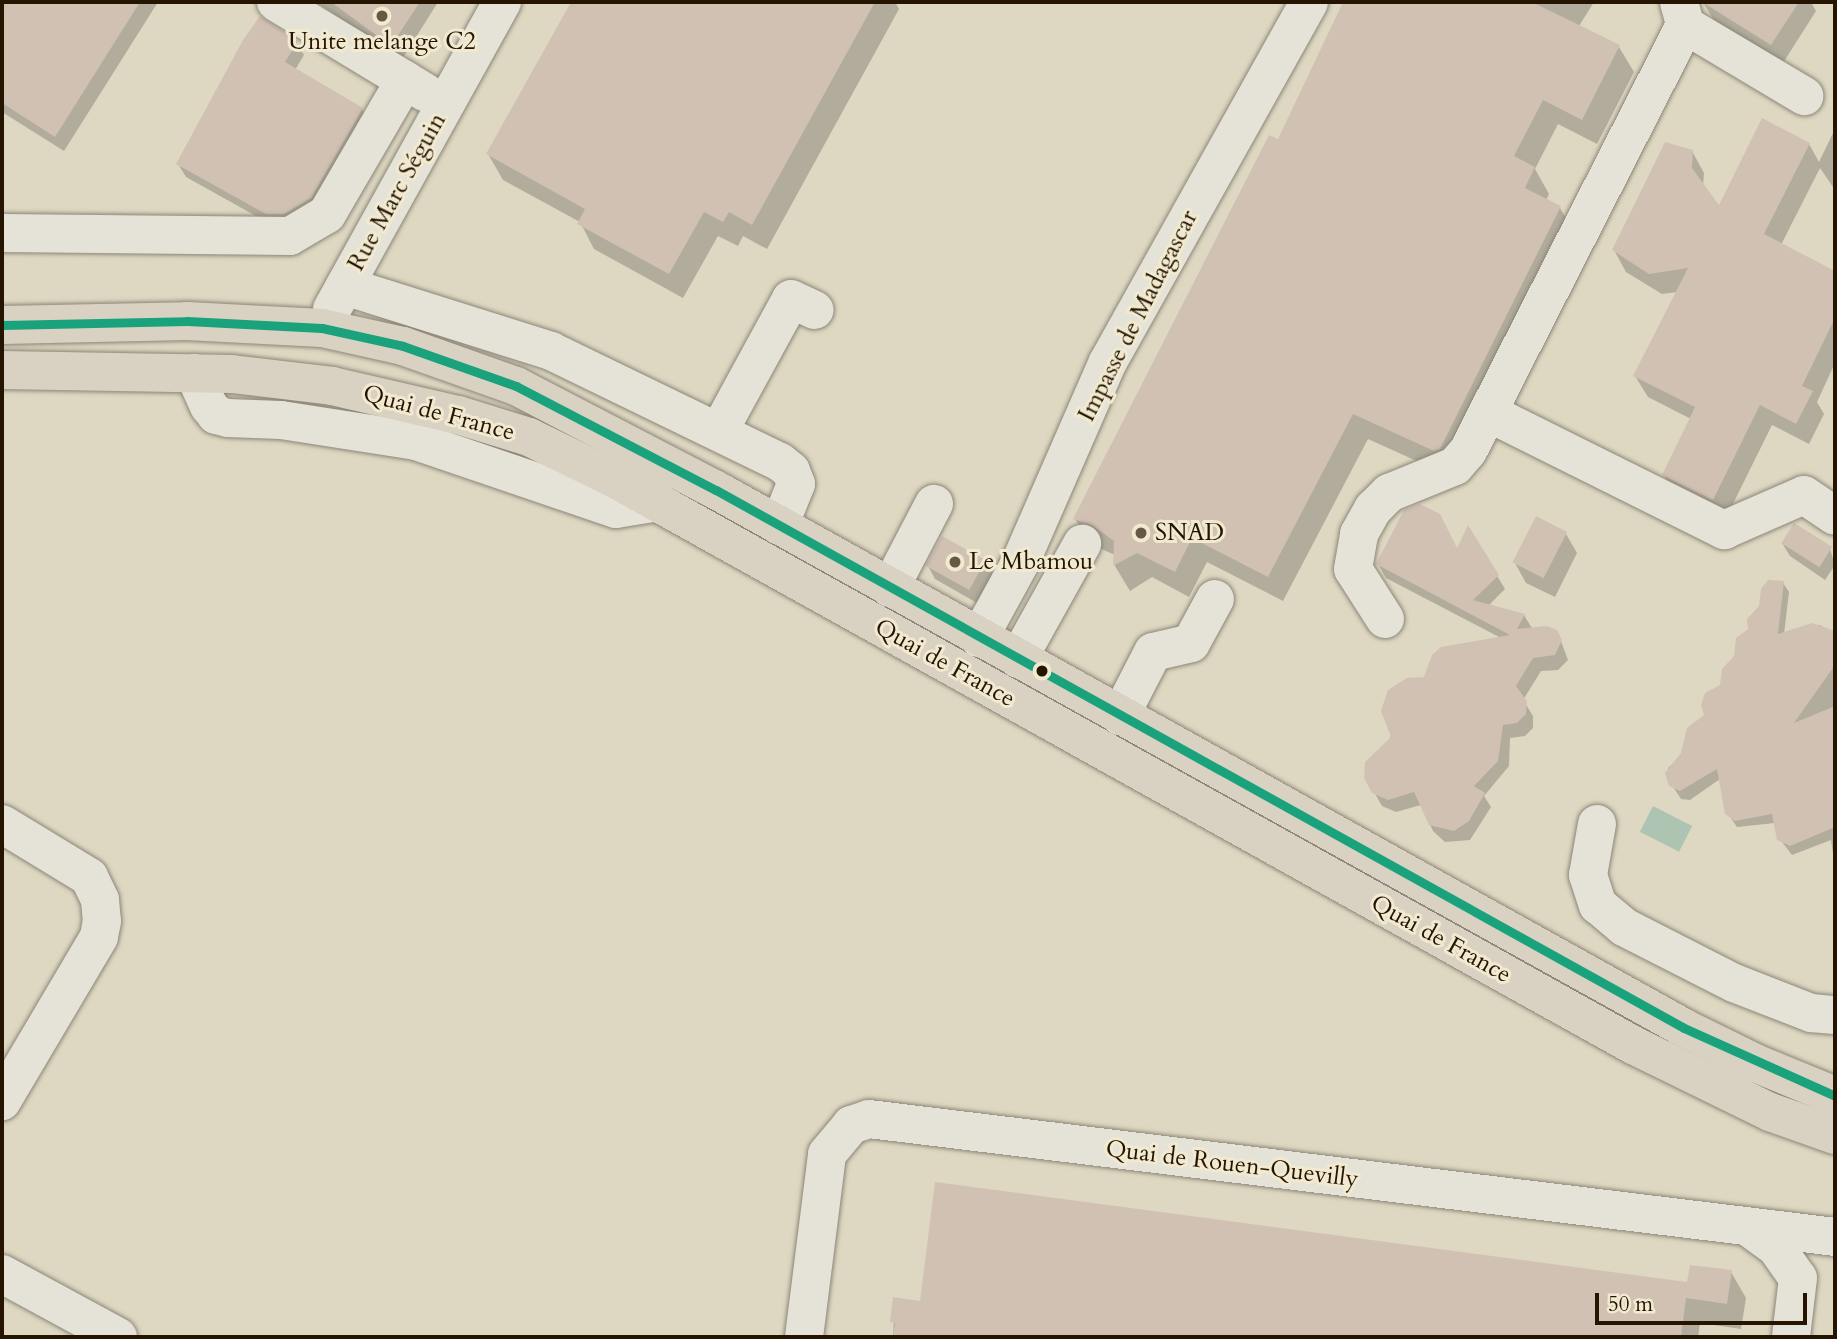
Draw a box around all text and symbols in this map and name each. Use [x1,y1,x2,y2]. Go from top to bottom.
marker: Unite melange C2 [374,8,390,24]
place label: Unite melange C2 [288,28,476,56]
street label: Rue Marc Séguin [342,108,452,276]
street label: Impasse de Madagascar [1072,206,1204,426]
street label: Quai de France [360,379,518,447]
place label: SNAD [1155,519,1224,547]
marker: SNAD [1133,525,1149,541]
place label: Le Mbamou [969,548,1093,576]
marker: Le Mbamou [947,554,963,570]
street label: Quai de France [870,613,1020,713]
unlabelled marker [1035,664,1049,678]
street label: Quai de France [1366,889,1516,989]
street label: Quai de Rouen-Quevilly [1104,1134,1360,1194]
scale bar [1599,1280,1811,1324]
text: 50 m [1608,1290,1653,1319]

